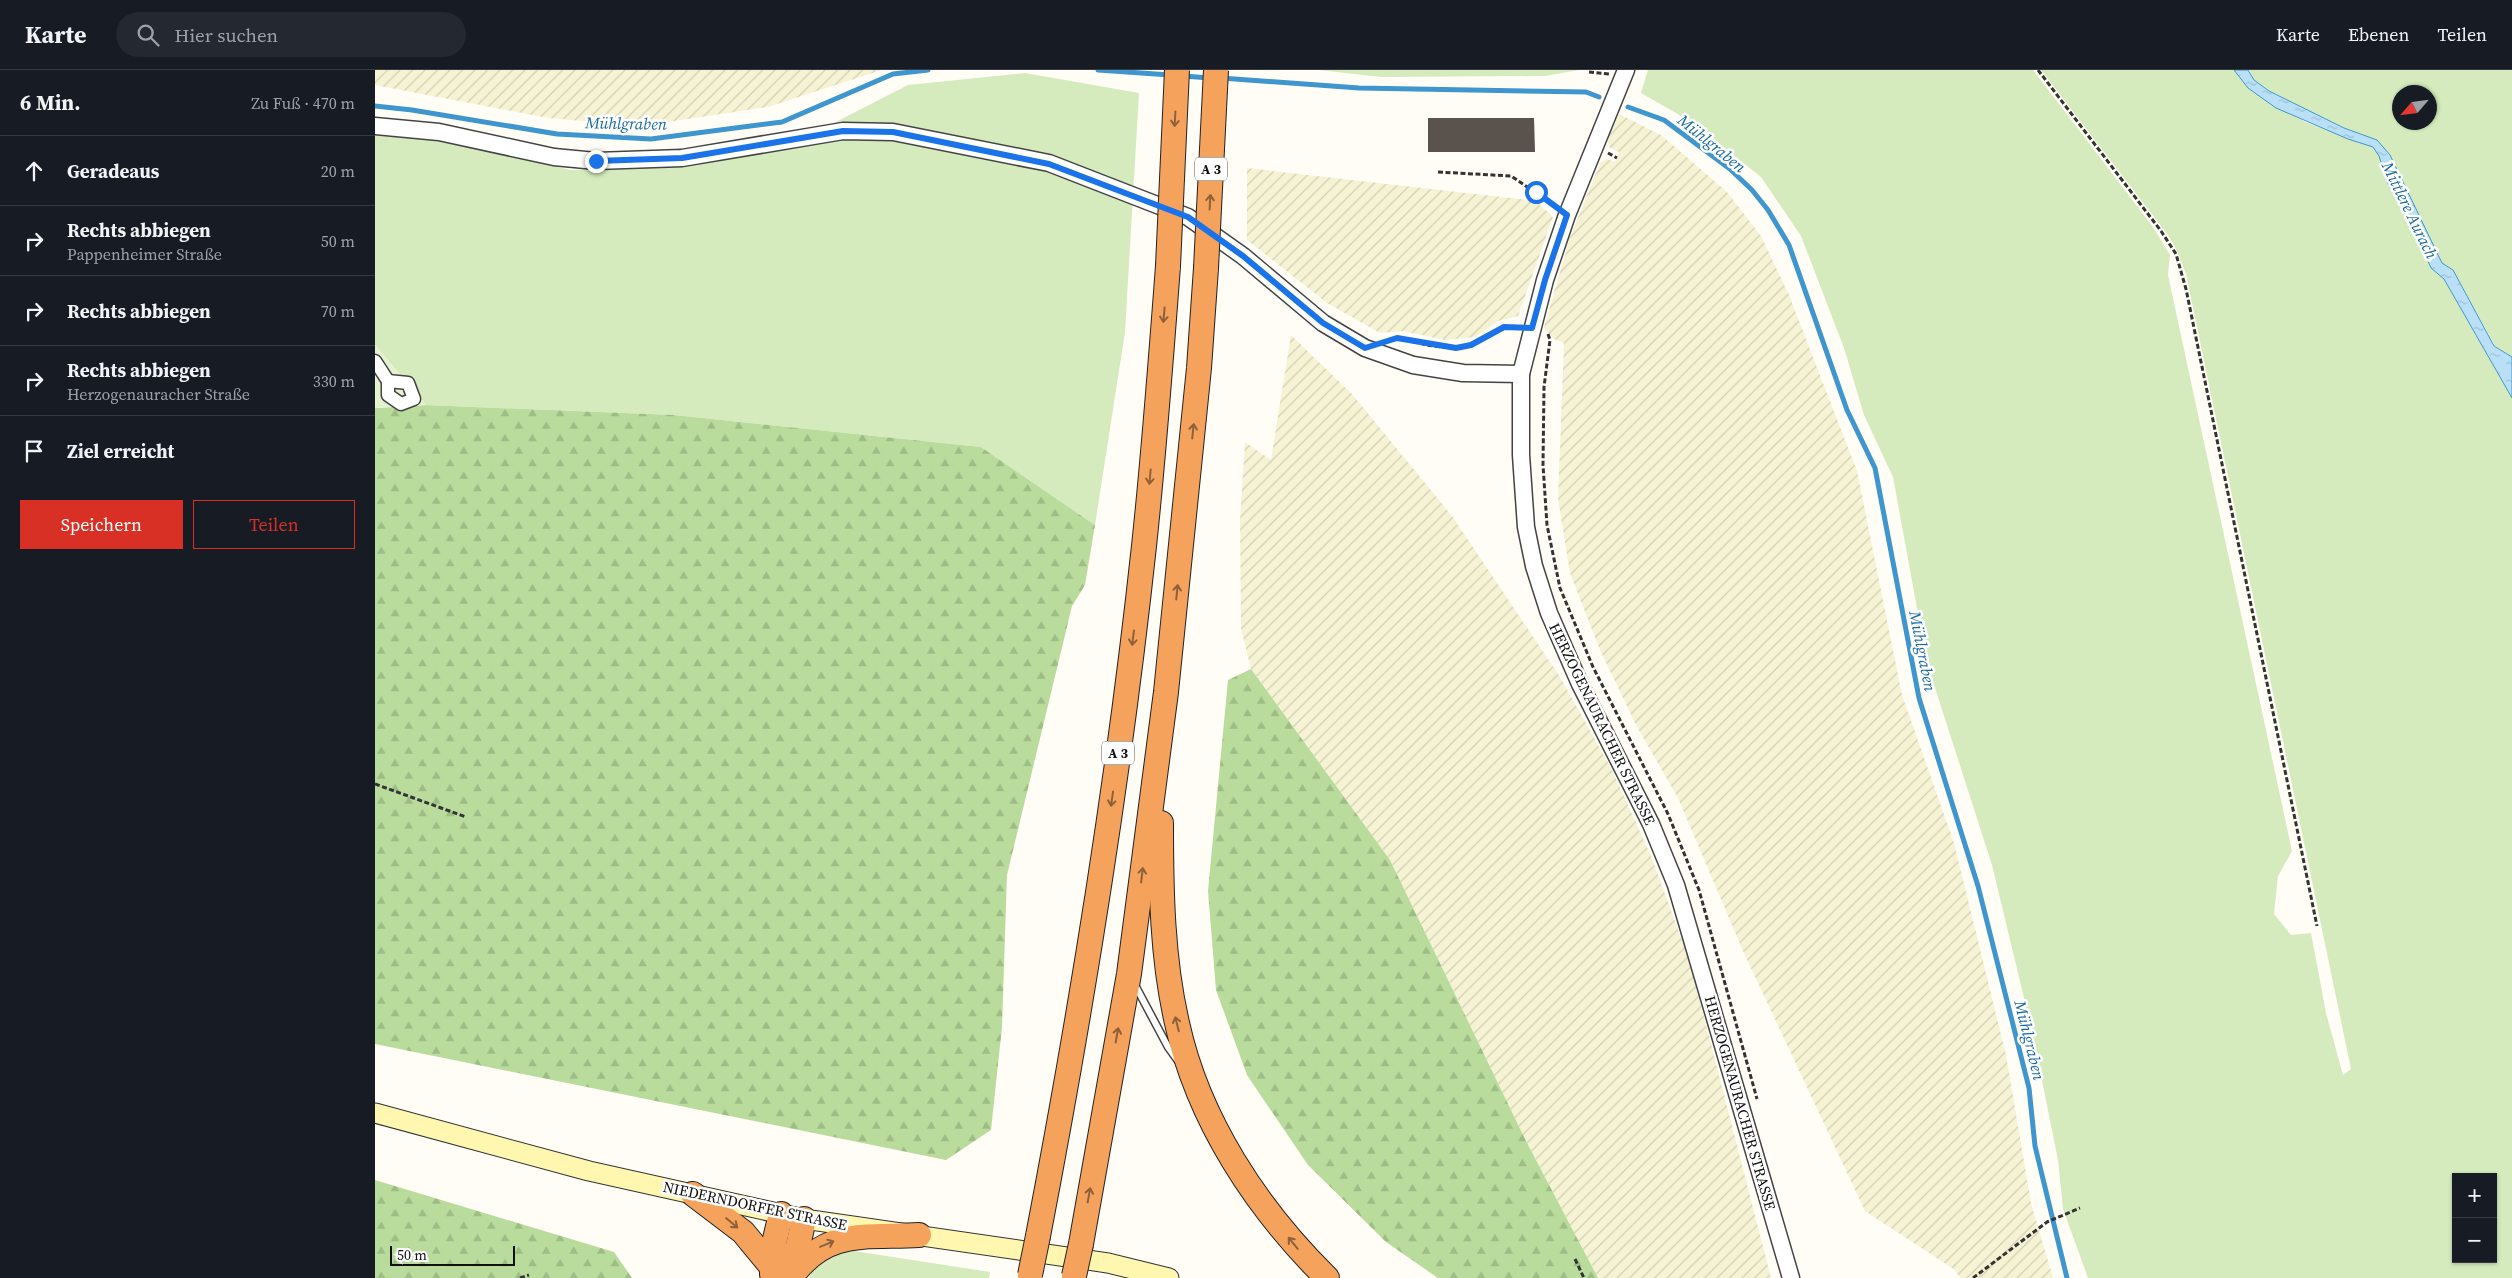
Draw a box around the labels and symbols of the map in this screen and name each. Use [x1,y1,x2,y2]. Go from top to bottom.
north arrow [2392,85,2437,130]
water label: Mühlgraben [1673,108,1751,177]
one-way arrow [1170,110,1180,126]
water label: Mühlgraben [584,111,667,135]
route end [585,150,608,173]
water label: Mittlere Aurach [2377,157,2443,262]
road number: A 3 [1195,158,1227,180]
route start [1525,181,1548,204]
one-way arrow [1205,195,1214,211]
one-way arrow [1159,307,1169,323]
one-way arrow [1188,423,1198,439]
one-way arrow [1146,468,1155,484]
one-way arrow [1172,584,1182,600]
water label: Mühlgraben [1904,608,1942,693]
street label: HERZOGENAURACHER STRASSE [1544,619,1661,828]
one-way arrow [1128,630,1138,646]
road number: A 3 [1102,741,1134,764]
one-way arrow [1106,791,1116,807]
one-way arrow [1137,867,1147,883]
street label: HERZOGENAURACHER STRASSE [1700,993,1781,1213]
water label: Mühlgraben [2009,997,2051,1082]
one-way arrow [1172,1017,1181,1033]
one-way arrow [1113,1028,1123,1044]
street label: NIEDERNDORFER STRASSE [661,1176,849,1235]
one-way arrow [1085,1188,1095,1204]
one-way arrow [725,1218,738,1229]
one-way arrow [1288,1237,1299,1250]
one-way arrow [819,1239,834,1249]
scale bar [390,1243,515,1266]

